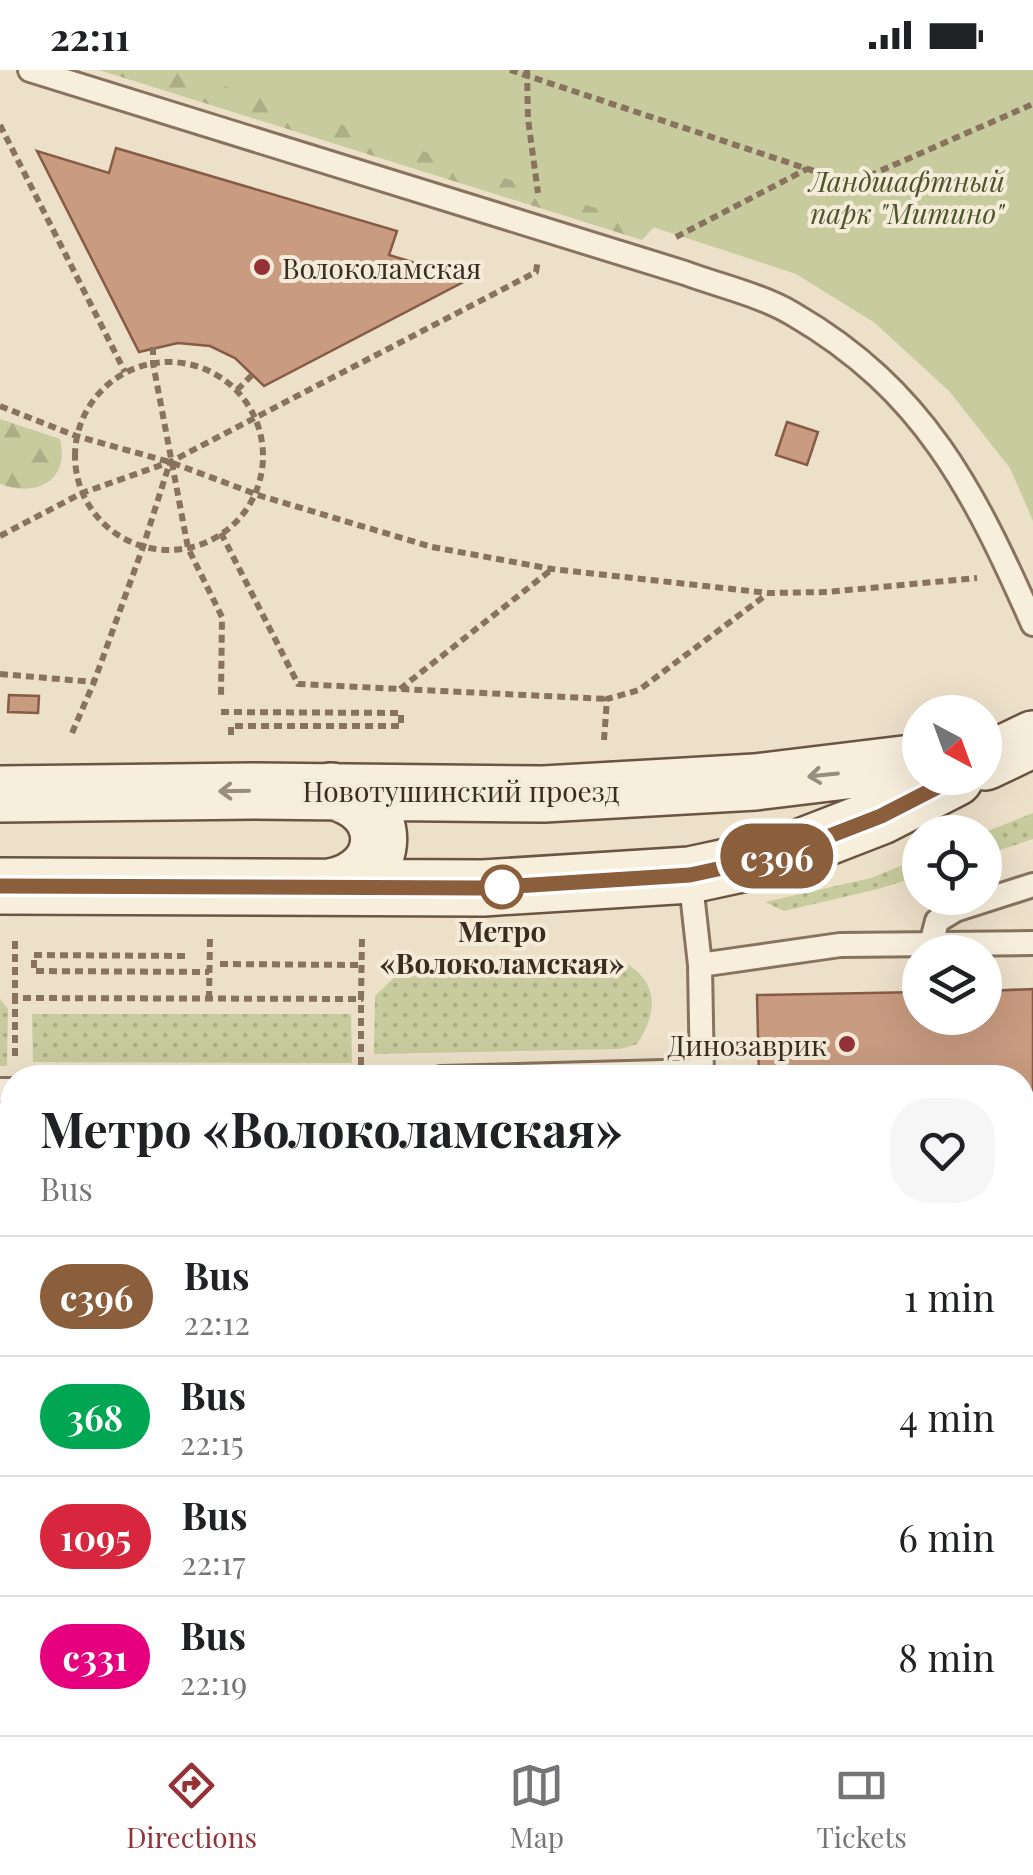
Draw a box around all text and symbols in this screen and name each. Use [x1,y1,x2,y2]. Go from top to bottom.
text: 22:11 [50,10,130,61]
park label: Ландшафтный парк "Митино" [807,162,1006,231]
place label: Волоколамская [282,249,481,286]
marker: Волоколамская [251,256,273,278]
north arrow [902,695,1002,795]
map controls [902,695,1002,1035]
one-way arrow [808,765,840,784]
street label: Новотушинский проезд [303,772,620,809]
one-way arrow [218,782,250,800]
button: locate [902,815,1002,915]
line badge: с396 [707,824,847,888]
text: с396 [740,833,814,880]
marker: Метро «Волоколамская» [481,866,523,908]
place label: Метро «Волоколамская» [380,912,624,981]
button: layers [902,935,1002,1035]
place label: Динозаврик [668,1026,827,1063]
marker: Динозаврик [836,1033,858,1055]
text: Метро «Волоколамская» [40,1096,622,1160]
button: heart [890,1098,995,1203]
text: Bus [40,1166,93,1209]
text: Bus [183,1249,250,1300]
text: 1 min [904,1271,995,1322]
text: с396 [60,1273,133,1320]
text: 22:12 [183,1300,250,1343]
text: Bus [180,1369,246,1420]
text: 4 min [899,1391,995,1442]
text: 368 [67,1393,123,1440]
text: 22:15 [180,1420,244,1463]
text: Bus [181,1489,248,1540]
text: 6 min [898,1511,995,1562]
text: 1095 [60,1513,131,1560]
text: 22:17 [181,1540,245,1583]
text: Bus [180,1609,246,1660]
text: 8 min [898,1631,995,1682]
text: с331 [63,1633,127,1680]
text: 22:19 [180,1660,247,1703]
tab: Directions [126,1758,257,1855]
tab: Map [509,1758,564,1855]
tab: Tickets [816,1758,907,1855]

